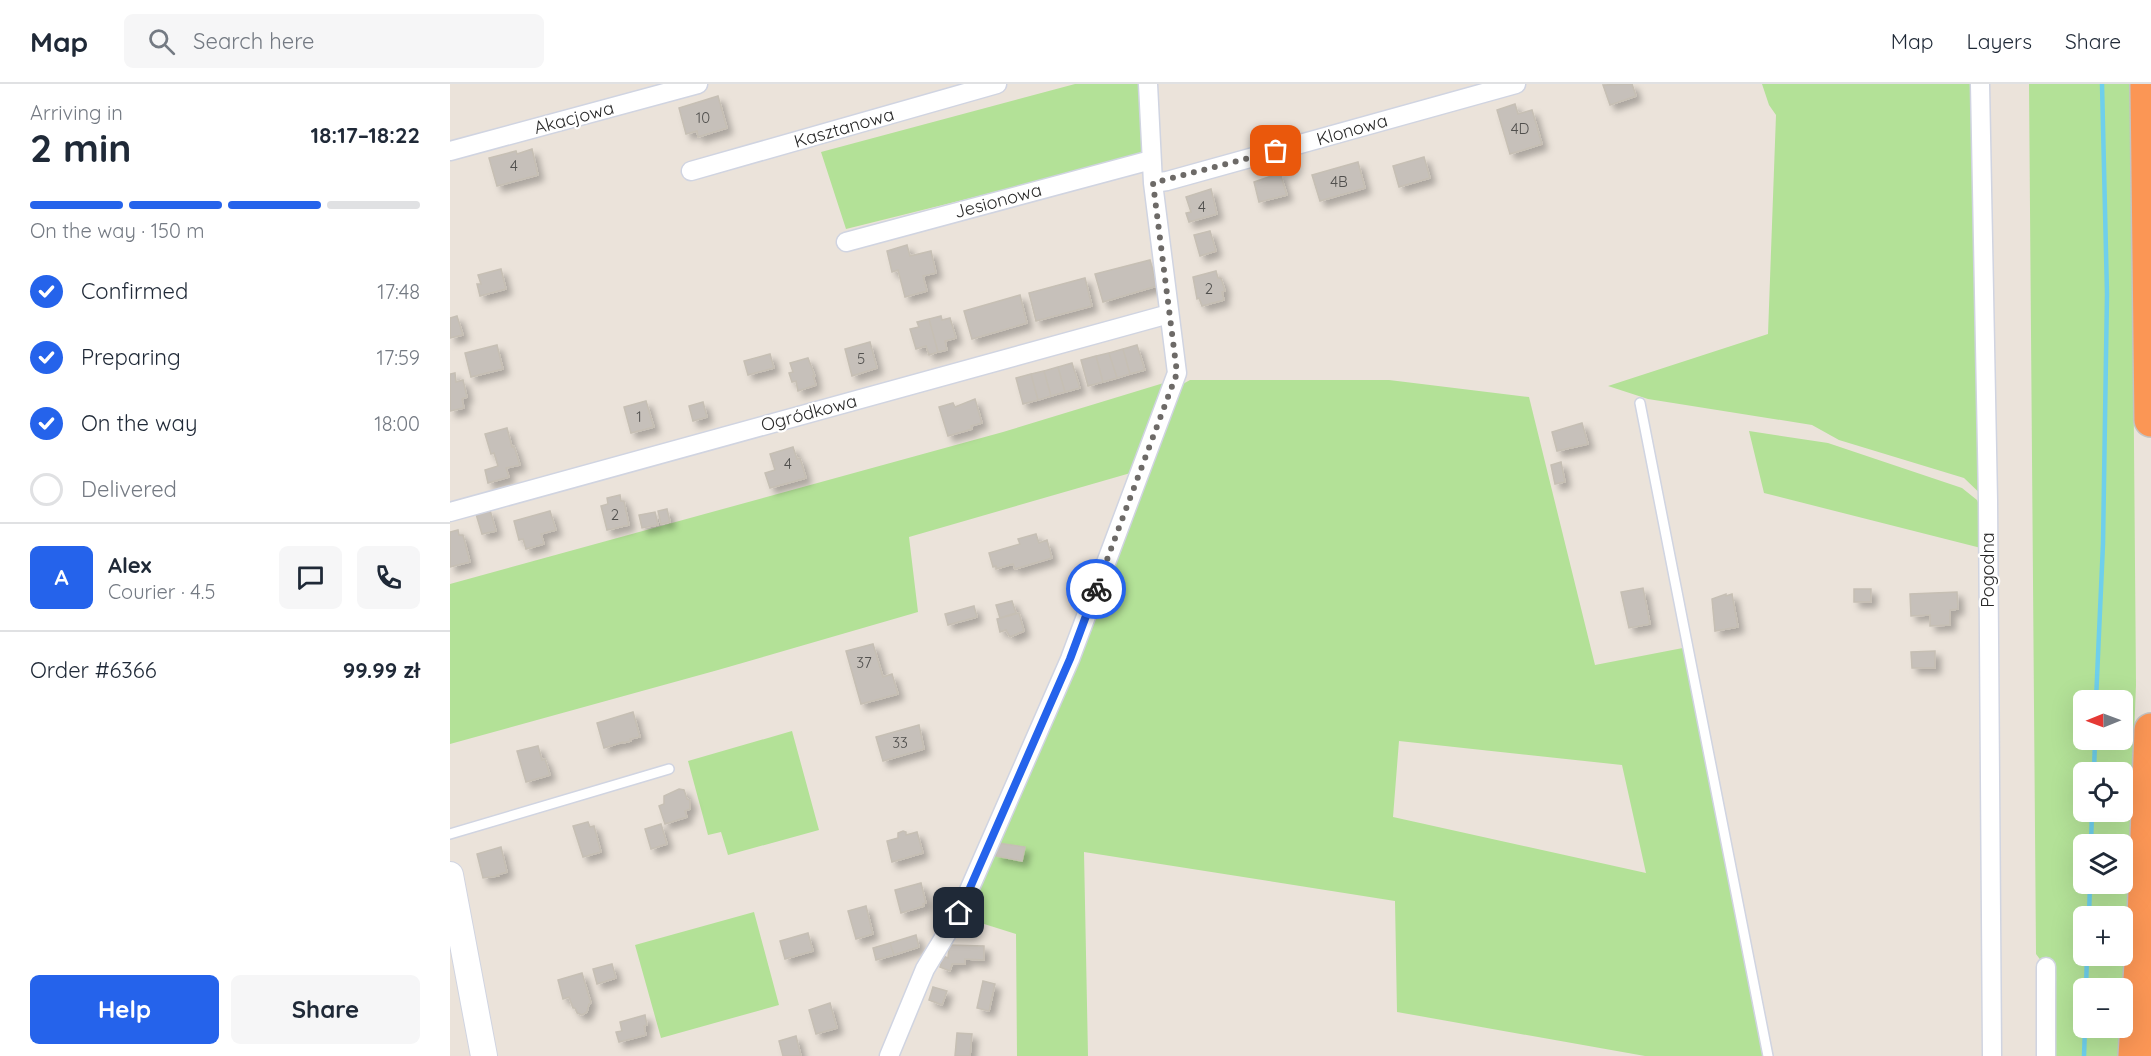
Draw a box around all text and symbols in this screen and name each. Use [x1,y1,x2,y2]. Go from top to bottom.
search box [124,14,544,68]
text: Map [30,24,88,59]
icon: search [145,25,178,58]
text: Search here [193,27,315,55]
text: Map [1891,28,1934,54]
text: Layers [1967,28,2032,54]
text: Share [2065,28,2121,54]
street label: Akacjowa [531,96,616,139]
text: Arriving in [30,100,123,125]
street label: Kasztanowa [791,102,897,153]
house number: 10 [696,108,710,127]
street label: Klonowa [1314,108,1390,151]
house number: 4D [1511,119,1530,138]
text: 18:17–18:22 [311,121,420,149]
text: 2 min [30,123,132,172]
pin [1250,125,1301,176]
icon: bag [1259,134,1292,167]
house number: 4 [510,156,518,175]
house number: 4B [1330,172,1348,191]
street label: Jesionowa [952,178,1044,223]
house number: 4 [1198,197,1206,216]
text: On the way · 150 m [30,218,205,243]
icon: check [30,275,63,308]
text: Confirmed [81,277,188,305]
text: 17:48 [377,279,420,304]
house number: 2 [1205,279,1213,298]
icon: check [30,341,63,374]
text: Preparing [81,343,181,371]
text: 17:59 [377,345,420,370]
house number: 5 [857,349,865,368]
street label: Ogródkowa [758,389,859,436]
icon: check [30,407,63,440]
house number: 1 [636,407,642,426]
text: On the way [81,409,197,437]
text: 18:00 [374,411,420,436]
house number: 4 [784,454,792,473]
text: Delivered [81,475,177,503]
house number: 2 [611,505,619,524]
street label: Pogodna [1976,532,1999,608]
button: chat [279,546,342,609]
button: phone [357,546,420,609]
text: Alex [108,551,151,579]
courier [1066,559,1126,619]
text: A [54,563,69,591]
icon: bike [1080,573,1113,606]
text: Courier · 4.5 [108,579,215,604]
house number: 37 [856,653,872,672]
text: Order #6366 [30,656,157,684]
text: 99.99 zł [343,656,420,684]
north arrow [2073,690,2133,750]
map controls [2073,690,2133,1038]
house number: 33 [892,733,908,752]
button: locate [2073,762,2133,822]
button: layers [2073,834,2133,894]
pin [933,887,984,938]
icon: home [942,896,975,929]
button: + [2073,906,2133,966]
button: Help [30,975,219,1044]
button: Share [231,975,420,1044]
button: − [2073,978,2133,1038]

